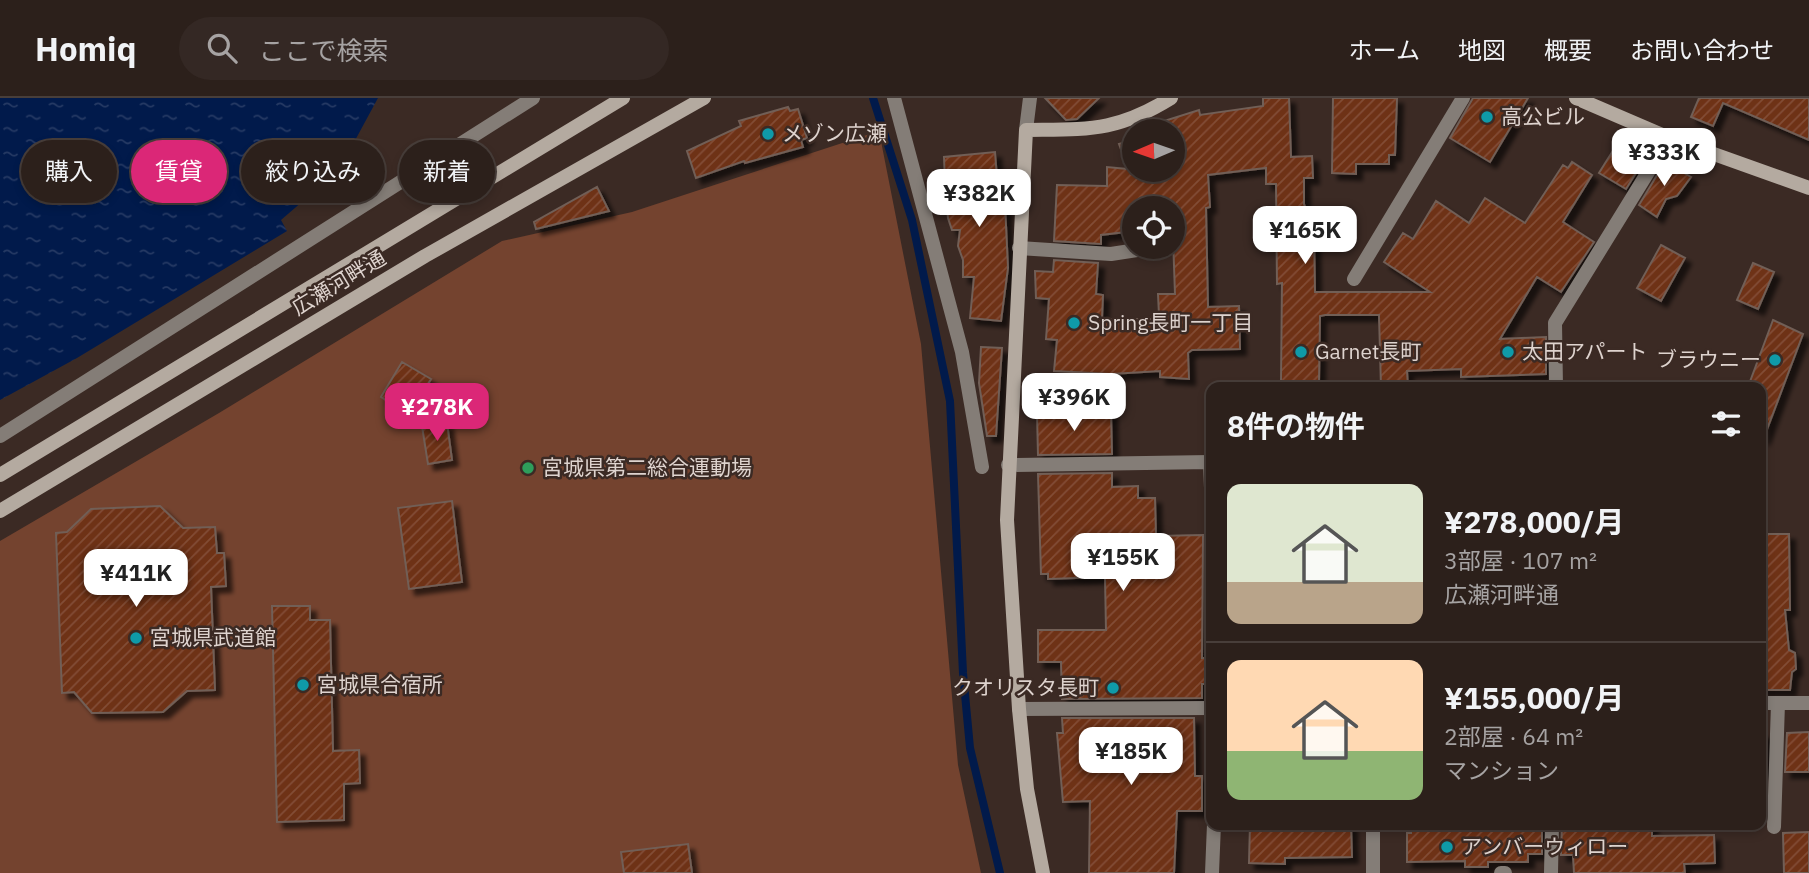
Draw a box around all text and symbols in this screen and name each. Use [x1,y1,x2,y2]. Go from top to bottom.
search box [179,17,669,80]
text: Homiq [35,27,137,70]
icon: search [203,29,241,67]
text: ここで検索 [259,33,389,67]
text: ホーム [1349,34,1420,66]
text: 地図 [1458,34,1506,66]
text: 概要 [1544,34,1592,66]
text: お問い合わせ [1630,34,1774,66]
place label: 高公ビル [1501,102,1585,130]
marker: 高公ビル [1479,109,1495,125]
place label: メゾン広瀬 [782,119,887,147]
north arrow [1122,119,1185,182]
map controls [1122,119,1185,259]
marker: メゾン広瀬 [760,126,776,142]
pin: ¥333K [1615,129,1713,188]
text: ¥333K [1628,136,1700,166]
chip: 購入 [21,140,117,203]
chip: 賃貸 [131,140,227,203]
chip: 絞り込み [241,140,385,203]
chip: 新着 [399,140,495,203]
pin: ¥382K [930,170,1028,229]
text: ¥382K [943,177,1015,207]
button: locate [1122,196,1185,259]
pin: ¥165K [1256,206,1354,266]
text: ¥165K [1269,214,1341,244]
street label: 広瀬河畔通 [286,243,391,321]
place label: Spring長町一丁目 [1088,308,1253,336]
marker: Spring長町一丁目 [1066,315,1082,331]
place label: Garnet長町 [1315,337,1421,365]
place label: 太田アパート [1522,337,1648,365]
marker: Garnet長町 [1293,344,1309,360]
marker: 太田アパート [1500,344,1516,360]
place label: ブラウニー [1656,345,1761,373]
marker: ブラウニー [1767,352,1783,368]
pin: ¥396K [1025,374,1123,433]
text: ¥396K [1038,381,1110,411]
pin: ¥278K [388,384,486,443]
text: ¥278K [401,391,473,421]
icon: filters [1707,405,1745,443]
text: 8件の物件 [1227,406,1365,445]
place label: 宮城県第二総合運動場 [542,453,752,481]
marker: 宮城県第二総合運動場 [520,460,536,476]
text: ¥278,000/月 [1444,502,1625,541]
icon: home [1283,512,1367,596]
pin: ¥155K [1074,533,1172,593]
text: ¥155K [1087,541,1159,571]
text: 3部屋 · 107 m² [1444,545,1597,575]
pin: ¥411K [87,550,185,609]
text: ¥411K [100,557,172,587]
text: 広瀬河畔通 [1444,579,1559,609]
place label: 宮城県武道館 [150,623,276,651]
marker: 宮城県武道館 [128,630,144,646]
place label: 宮城県合宿所 [317,670,443,698]
place label: クオリスタ長町 [952,673,1099,701]
marker: 宮城県合宿所 [295,677,311,693]
text: ¥155,000/月 [1444,678,1625,717]
marker: クオリスタ長町 [1105,680,1121,696]
icon: home [1283,688,1367,772]
text: 2部屋 · 64 m² [1444,721,1583,751]
pin: ¥185K [1082,728,1180,787]
text: ¥185K [1095,735,1167,765]
text: マンション [1444,755,1559,785]
place label: アンバーウィロー [1461,832,1628,860]
marker: アンバーウィロー [1439,839,1455,855]

